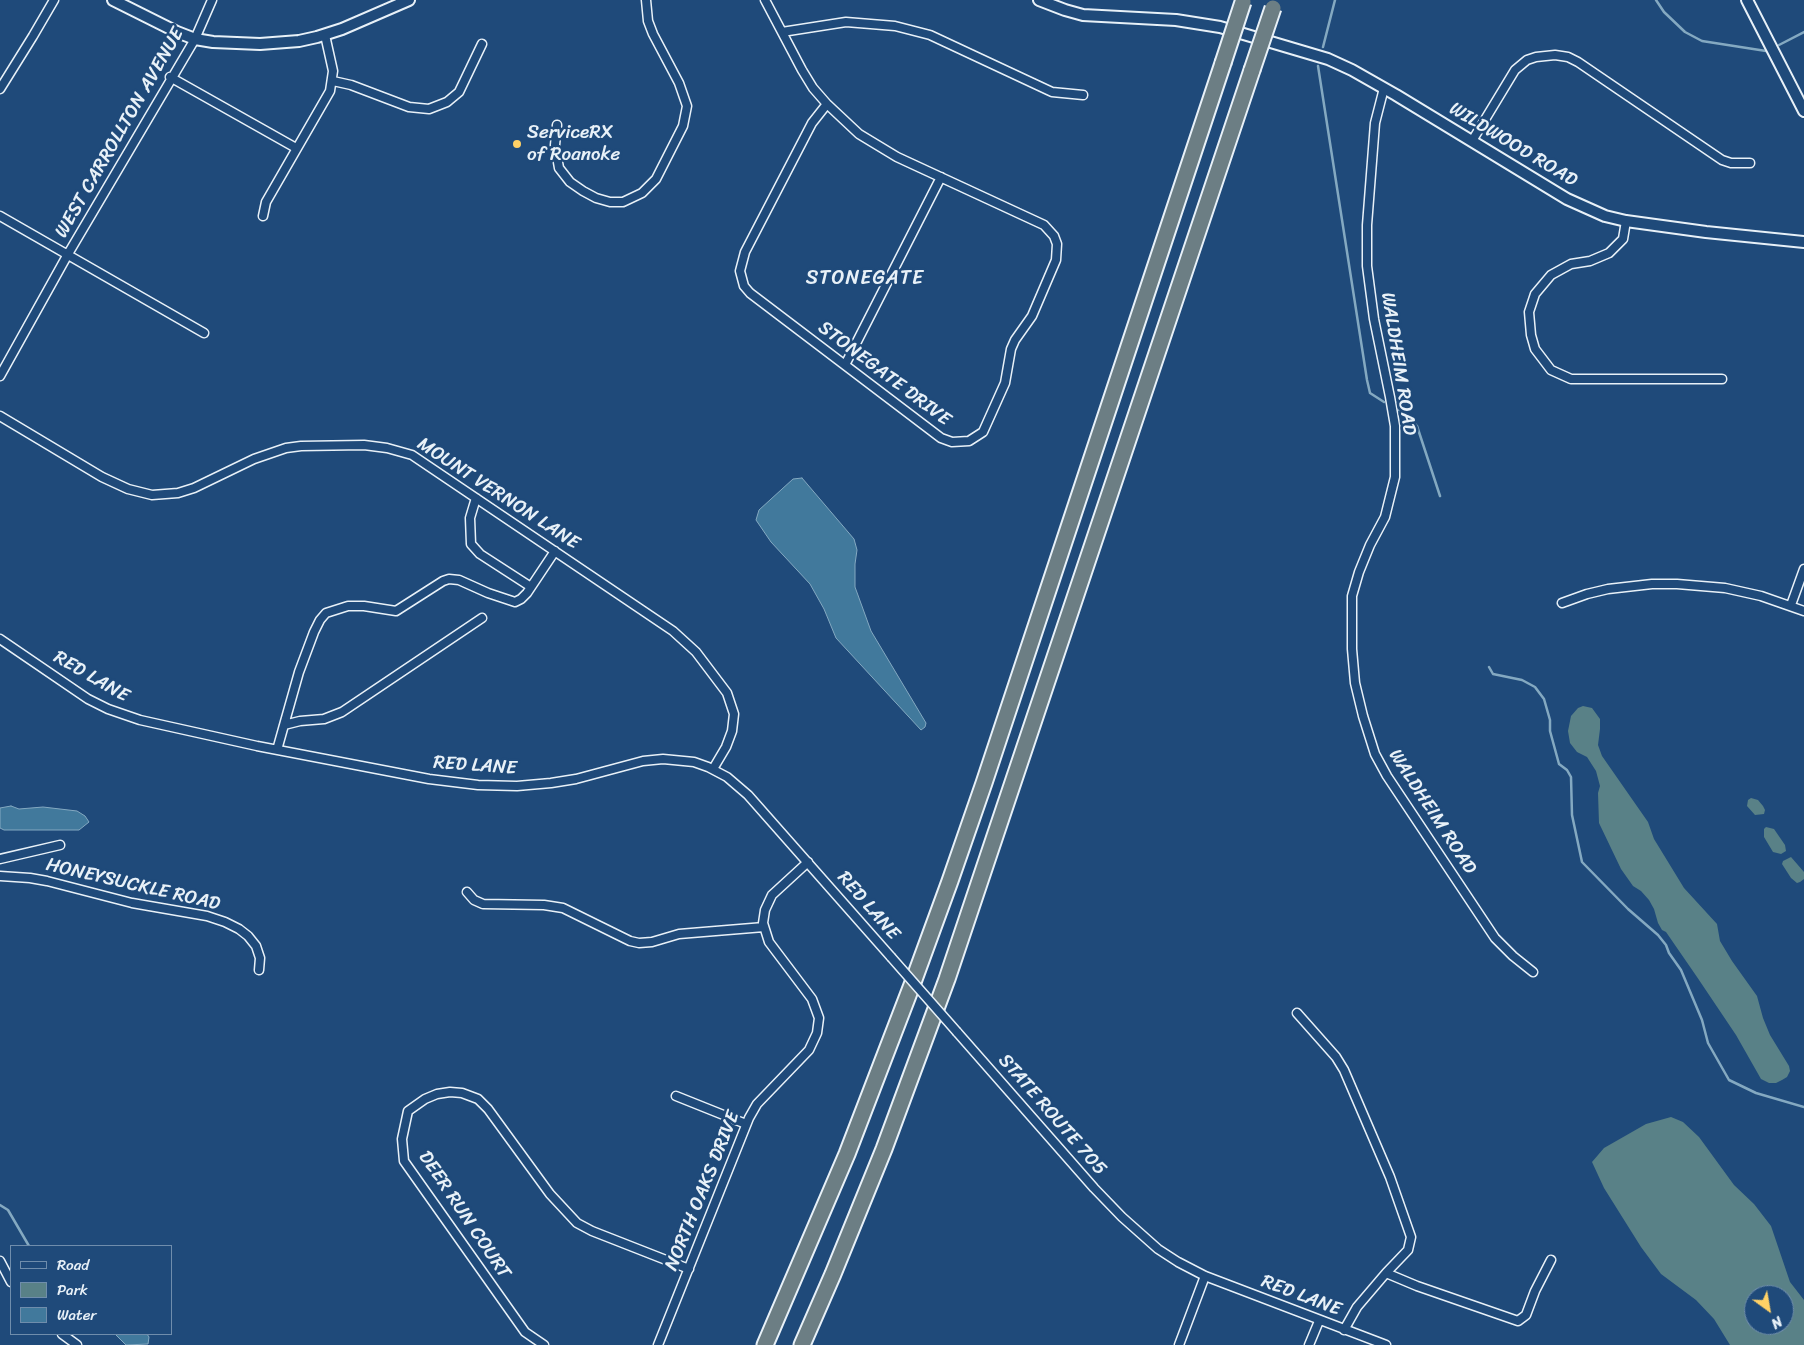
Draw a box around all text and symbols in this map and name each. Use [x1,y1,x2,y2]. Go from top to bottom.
street label: WEST CARROLLTON AVENUE [50,24,190,242]
street label: WILDWOOD ROAD [1445,98,1581,192]
place label: ServiceRX of Roanoke [527,122,620,166]
marker: ServiceRX of Roanoke [511,138,523,150]
district label: STONEGATE [805,267,925,291]
street label: WALDHEIM ROAD [1375,291,1421,437]
street label: STONEGATE DRIVE [813,317,955,431]
street label: MOUNT VERNON LANE [413,433,583,555]
street label: RED LANE [49,646,133,708]
street label: WALDHEIM ROAD [1383,745,1481,879]
street label: RED LANE [433,752,517,780]
street label: HONEYSUCKLE ROAD [44,854,222,916]
street label: RED LANE [832,867,904,945]
street label: STATE ROUTE 705 [993,1050,1111,1180]
street label: NORTH OAKS DRIVE [661,1108,745,1274]
street label: DEER RUN COURT [413,1147,515,1283]
legend [10,1245,172,1335]
text: Road [57,1252,89,1278]
street label: RED LANE [1258,1270,1344,1322]
text: Park [57,1277,88,1303]
north arrow [1744,1285,1794,1335]
text: Water [57,1302,97,1328]
text: N [1766,1309,1787,1335]

